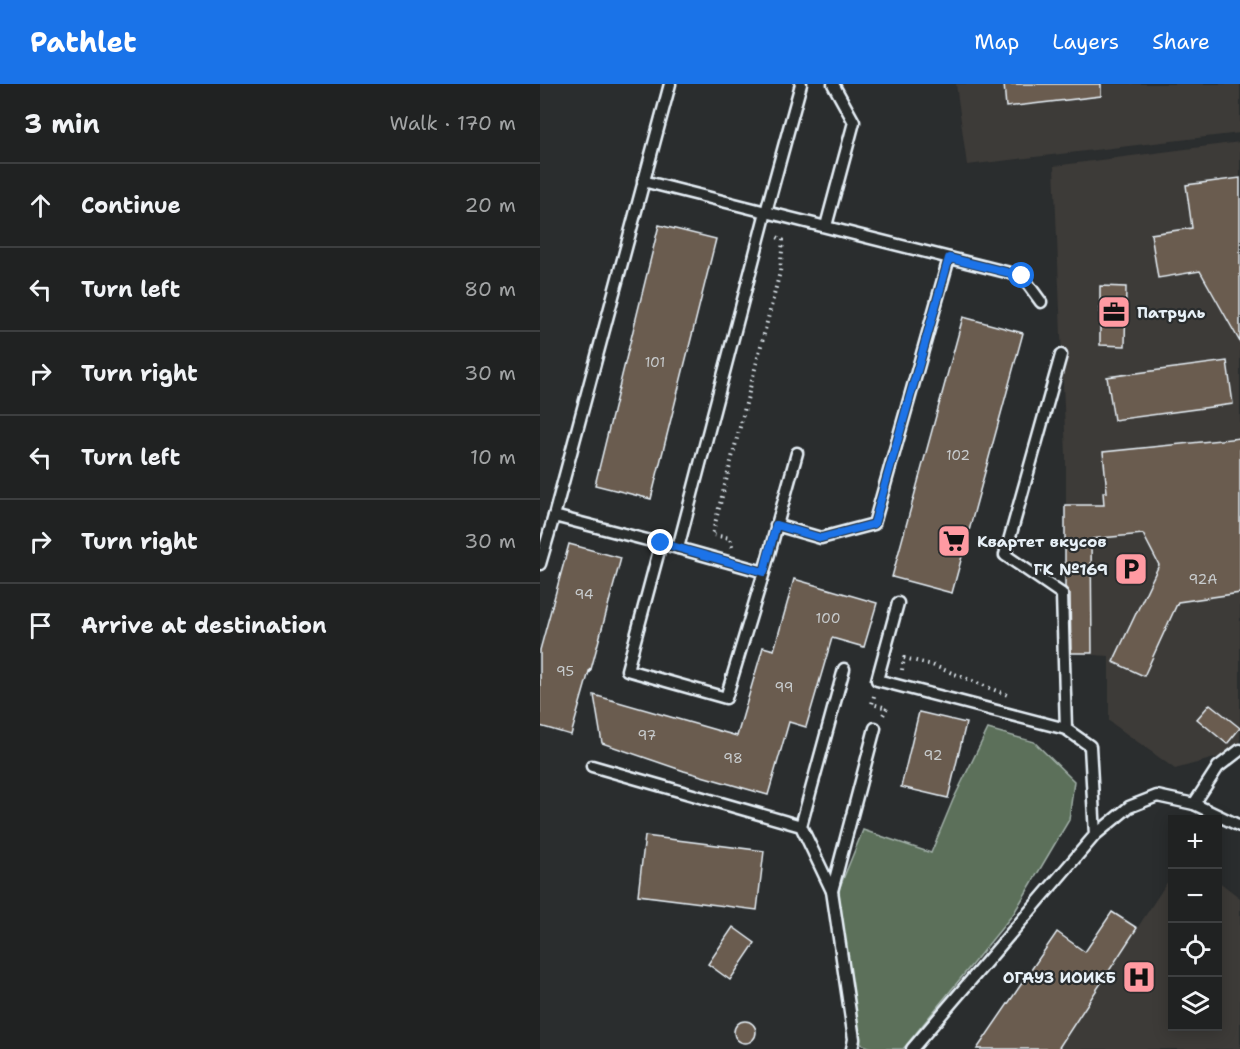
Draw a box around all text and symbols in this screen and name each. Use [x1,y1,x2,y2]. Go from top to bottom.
text: Pathlet [30,23,137,61]
text: Map [974,28,1019,56]
text: Layers [1052,28,1119,56]
text: Share [1152,28,1210,56]
text: 3 min [24,106,100,141]
text: Walk · 170 m [390,110,516,136]
icon: ahead [24,189,57,222]
text: Continue [81,191,181,220]
text: 20 m [465,192,516,218]
route start [1008,262,1034,288]
icon: left [24,273,57,306]
text: Turn left [81,275,180,304]
text: 80 m [464,276,516,302]
office icon: Патруль [1096,294,1132,330]
place label: Патруль [1137,302,1206,323]
house number: 101 [645,353,665,371]
icon: right [24,357,57,390]
text: Turn right [81,359,198,388]
text: 30 m [464,360,516,386]
icon: left [24,441,57,474]
text: Turn left [81,443,180,472]
text: 10 m [470,444,516,470]
house number: 102 [946,446,970,464]
supermarket icon: Квартет вкусов [936,523,972,559]
icon: right [24,525,57,558]
text: Turn right [81,527,198,556]
text: 30 m [464,528,516,554]
route end [647,529,673,555]
place label: Квартет вкусов [977,531,1107,552]
parking icon: ГК №169 [1113,551,1149,587]
place label: ГК №169 [1034,559,1108,580]
house number: 92А [1188,570,1218,588]
house number: 94 [574,585,594,603]
icon: arrive [24,609,57,642]
house number: 100 [816,609,840,627]
text: Arrive at destination [81,611,327,640]
house number: 95 [556,662,574,680]
house number: 99 [774,678,794,696]
house number: 97 [638,726,656,744]
house number: 92 [924,746,942,764]
house number: 98 [723,749,743,767]
map controls [1168,815,1222,1031]
button: + [1168,815,1222,869]
button: − [1168,869,1222,923]
button: locate [1168,923,1222,977]
hospital icon: ОГАУЗ ИОИКБ [1121,959,1157,995]
place label: ОГАУЗ ИОИКБ [1003,967,1116,988]
button: layers [1168,977,1222,1031]

